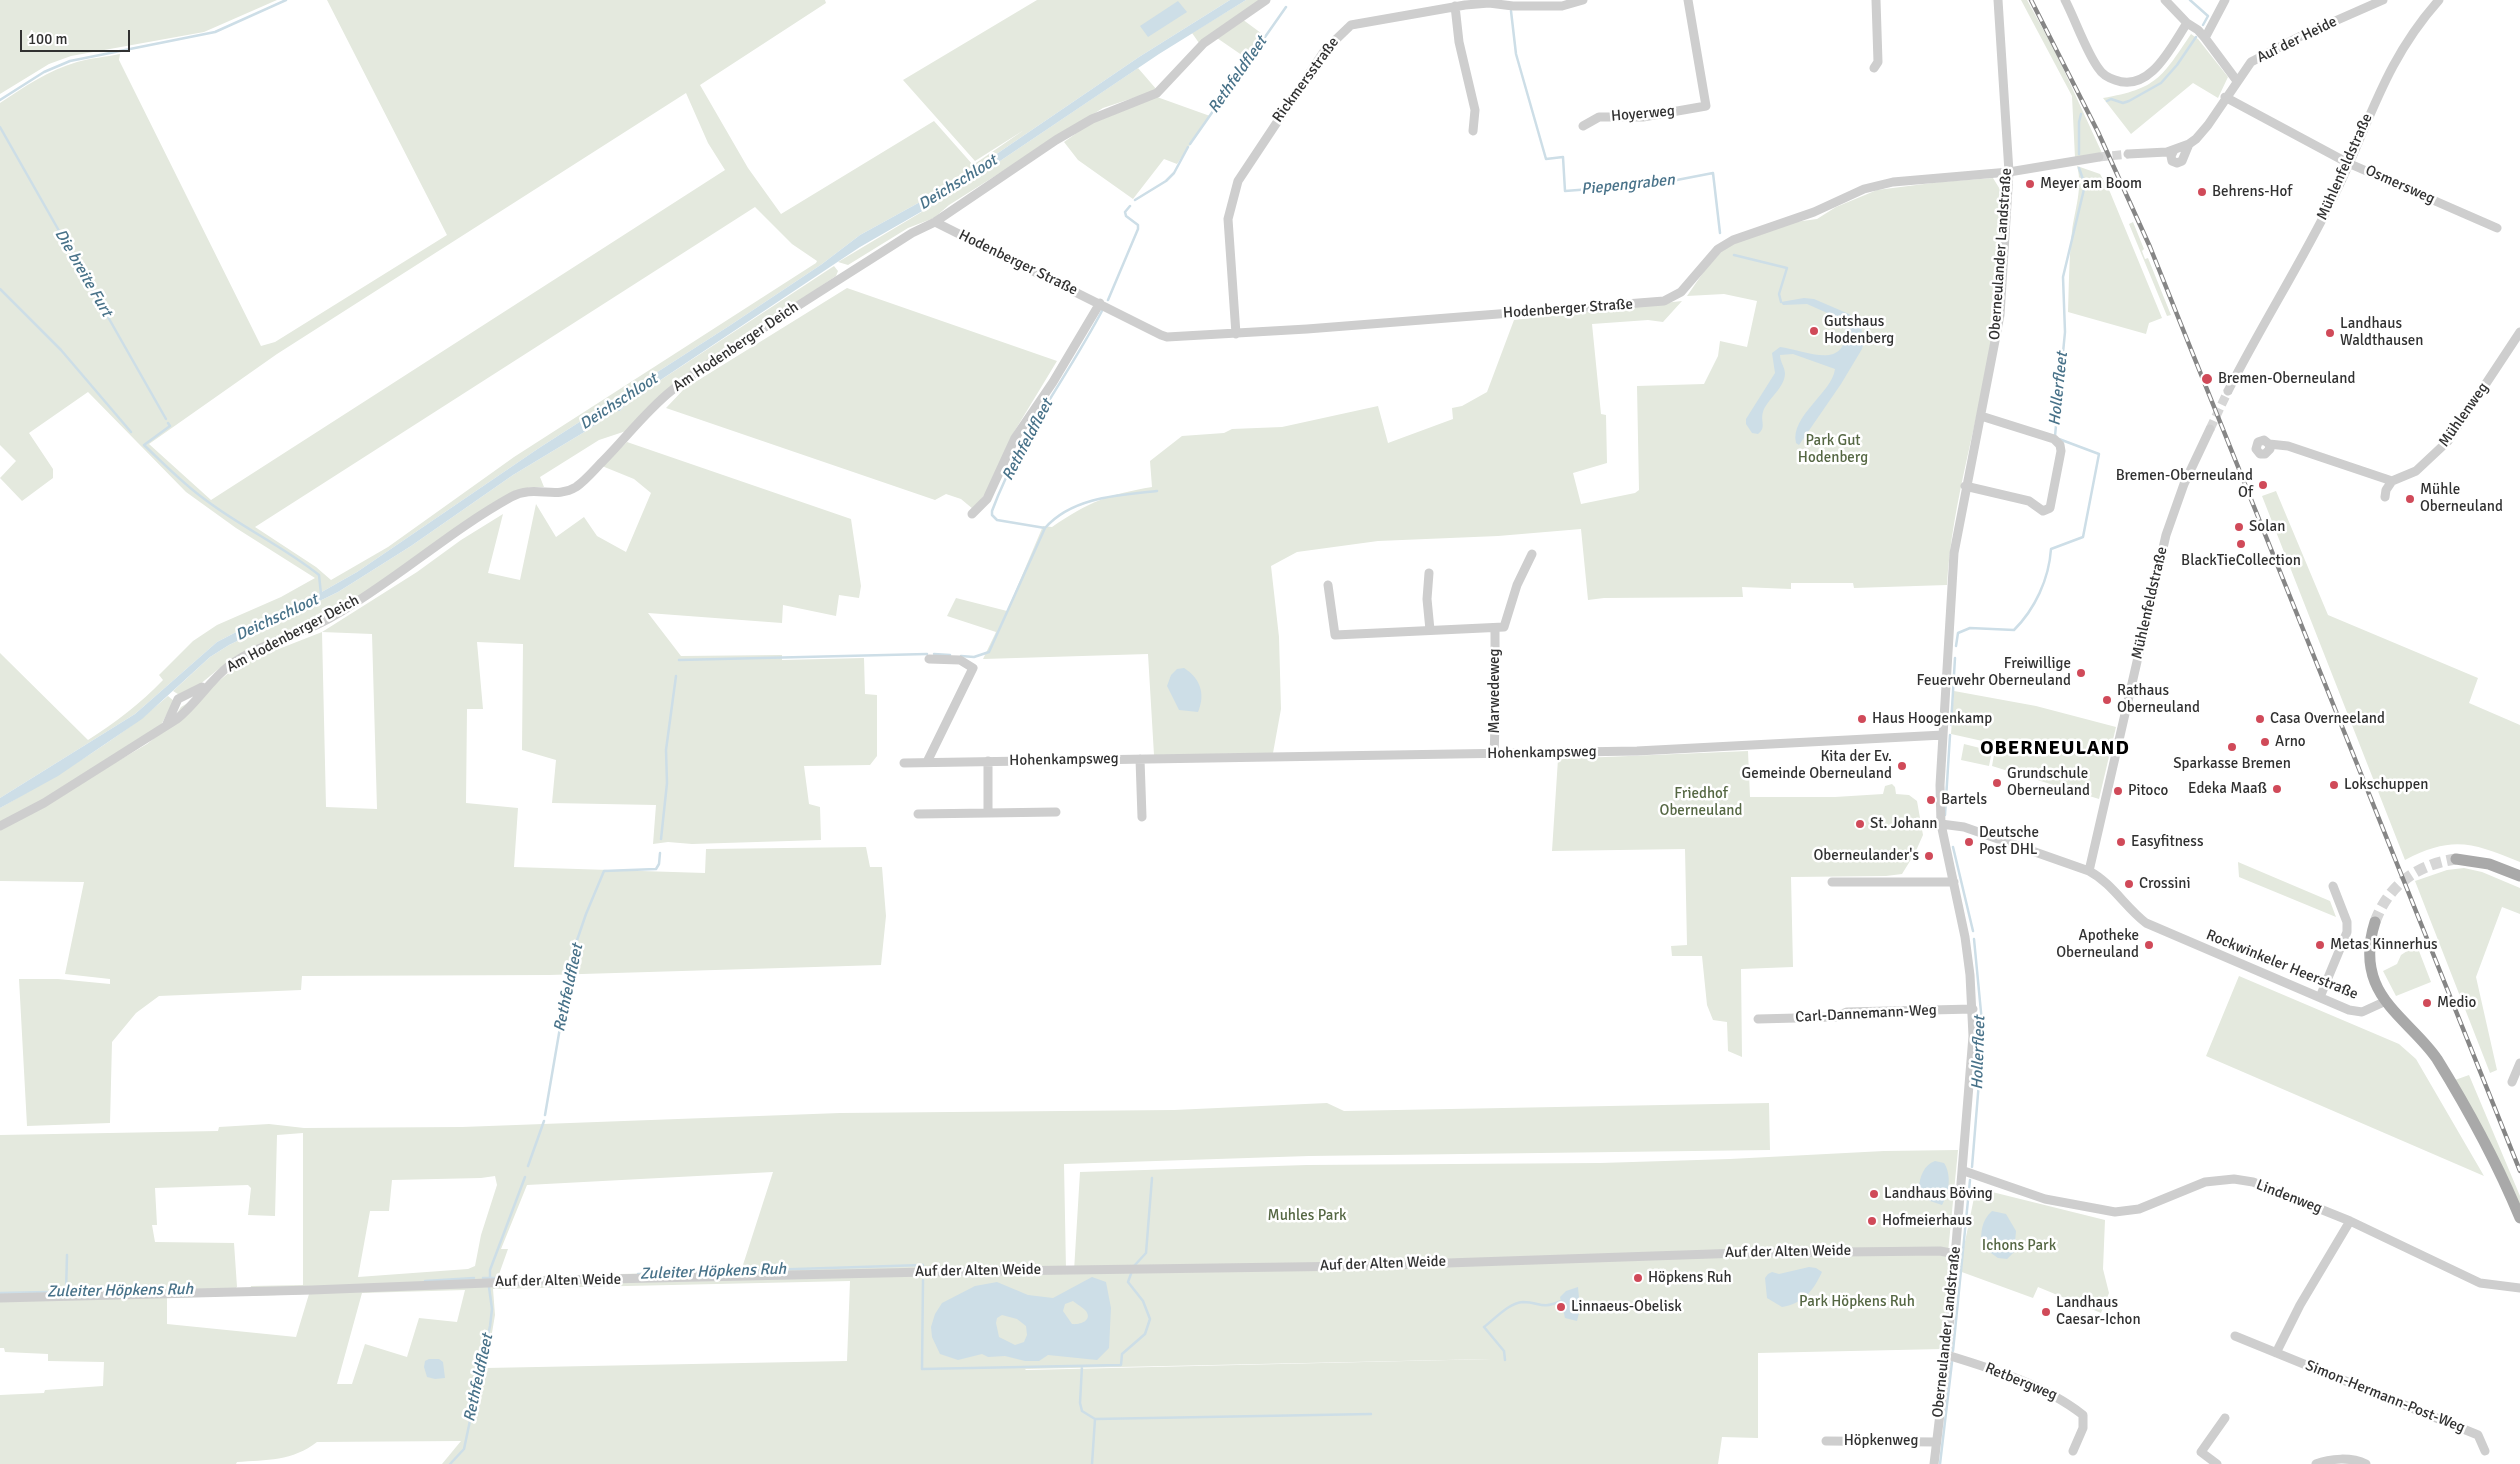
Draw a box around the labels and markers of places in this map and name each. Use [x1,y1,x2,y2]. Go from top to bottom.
place label: Meyer am Boom [2040,175,2142,193]
marker: Meyer am Boom [2024,178,2036,190]
place label: Behrens-Hof [2212,183,2292,201]
marker: Behrens-Hof [2196,186,2208,198]
place label: Gutshaus Hodenberg [1824,313,1894,348]
place label: Landhaus Waldthausen [2340,315,2424,350]
marker: Gutshaus Hodenberg [1808,325,1820,337]
marker: Landhaus Waldthausen [2324,327,2336,339]
place label: Bremen-Oberneuland [2218,370,2355,388]
marker: Bremen-Oberneuland [2200,372,2214,386]
place label: Bremen-Oberneuland Of [2116,467,2253,502]
marker: Bremen-Oberneuland Of [2257,479,2269,491]
place label: Mühle Oberneuland [2420,481,2503,516]
marker: Mühle Oberneuland [2404,493,2416,505]
place label: Solan [2249,518,2285,536]
marker: Solan [2233,521,2245,533]
marker: BlackTieCollection [2235,538,2247,550]
place label: BlackTieCollection [2181,552,2301,570]
place label: Freiwillige Feuerwehr Oberneuland [1917,655,2071,690]
marker: Freiwillige Feuerwehr Oberneuland [2075,667,2087,679]
place label: Rathaus Oberneuland [2117,682,2200,717]
marker: Rathaus Oberneuland [2101,694,2113,706]
place label: Haus Hoogenkamp [1872,710,1992,728]
place label: Casa Overneeland [2270,710,2385,728]
marker: Haus Hoogenkamp [1856,713,1868,725]
marker: Casa Overneeland [2254,713,2266,725]
place label: Arno [2275,733,2306,751]
marker: Arno [2259,736,2271,748]
marker: Sparkasse Bremen [2226,741,2238,753]
place label: Kita der Ev. Gemeinde Oberneuland [1742,748,1892,783]
place label: Sparkasse Bremen [2173,755,2291,773]
marker: Kita der Ev. Gemeinde Oberneuland [1896,760,1908,772]
place label: Grundschule Oberneuland [2007,765,2090,800]
place label: Lokschuppen [2344,776,2428,794]
marker: Grundschule Oberneuland [1991,777,2003,789]
marker: Lokschuppen [2328,779,2340,791]
place label: Edeka Maaß [2188,780,2267,798]
place label: Pitoco [2128,782,2168,800]
marker: Edeka Maaß [2271,783,2283,795]
marker: Pitoco [2112,785,2124,797]
place label: Bartels [1941,791,1987,809]
marker: Bartels [1925,794,1937,806]
place label: St. Johann [1870,815,1937,833]
marker: St. Johann [1854,818,1866,830]
place label: Deutsche Post DHL [1979,824,2039,859]
place label: Easyfitness [2131,833,2203,851]
marker: Deutsche Post DHL [1963,836,1975,848]
marker: Easyfitness [2115,836,2127,848]
place label: Oberneulander's [1813,847,1919,865]
marker: Oberneulander's [1923,850,1935,862]
place label: Crossini [2139,875,2191,893]
marker: Crossini [2123,878,2135,890]
place label: Apotheke Oberneuland [2056,927,2139,962]
place label: Metas Kinnerhus [2330,936,2438,954]
marker: Apotheke Oberneuland [2143,939,2155,951]
marker: Metas Kinnerhus [2314,939,2326,951]
place label: Medio [2437,994,2476,1012]
marker: Medio [2421,997,2433,1009]
place label: Landhaus Böving [1884,1185,1993,1203]
marker: Landhaus Böving [1868,1188,1880,1200]
place label: Hofmeierhaus [1882,1212,1972,1230]
marker: Hofmeierhaus [1866,1215,1878,1227]
place label: Höpkens Ruh [1648,1269,1732,1287]
marker: Höpkens Ruh [1632,1272,1644,1284]
place label: Landhaus Caesar-Ichon [2056,1294,2141,1329]
place label: Linnaeus-Obelisk [1571,1298,1682,1316]
marker: Linnaeus-Obelisk [1555,1301,1567,1313]
marker: Landhaus Caesar-Ichon [2040,1306,2052,1318]

